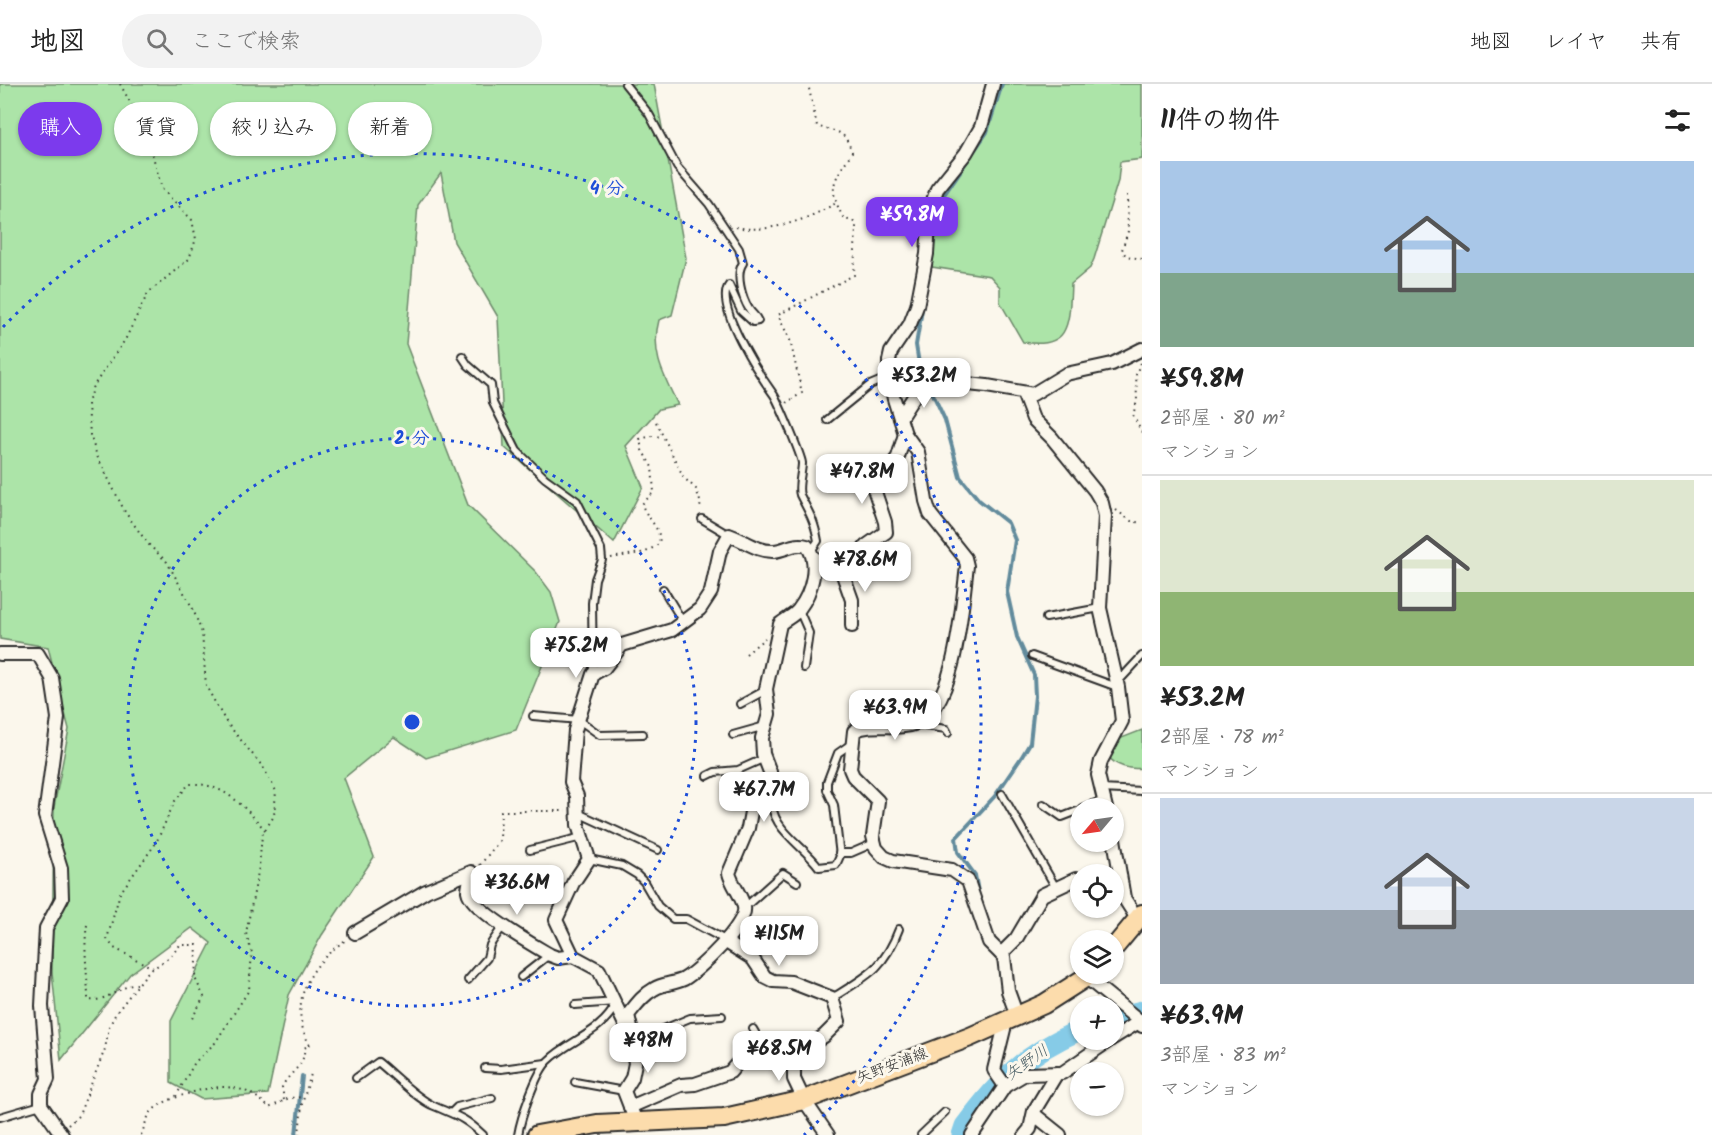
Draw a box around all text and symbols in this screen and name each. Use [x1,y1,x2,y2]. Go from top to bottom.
search box [122,14,542,68]
text: 地図 [30,20,86,65]
icon: search [143,25,176,58]
text: ここで検索 [191,25,301,60]
text: 地図 [1470,26,1512,59]
text: レイヤ [1545,26,1607,59]
text: 共有 [1640,26,1682,59]
text: 11件の物件 [1160,100,1280,142]
chip: 購入 [18,102,102,156]
chip: 賃貸 [114,102,198,156]
chip: 絞り込み [210,102,336,156]
chip: 新着 [348,102,432,156]
icon: filters [1661,104,1694,137]
text: 4 分 [590,175,624,204]
pin: ¥59.8M [863,197,961,248]
text: ¥59.8M [880,200,944,232]
icon: home [1373,200,1481,308]
pin: ¥53.2M [875,358,973,409]
text: ¥59.8M [1160,359,1243,401]
text: ¥53.2M [892,361,956,393]
text: 2部屋 · 80 m² [1160,403,1285,435]
text: 2 分 [394,425,430,454]
text: マンション [1160,437,1259,469]
pin: ¥47.8M [813,454,911,505]
text: ¥47.8M [830,457,894,489]
icon: home [1373,519,1481,627]
pin: ¥78.6M [816,542,914,593]
text: ¥78.6M [833,545,897,577]
pin: ¥75.2M [527,628,625,679]
text: ¥75.2M [544,631,608,663]
text: ¥53.2M [1160,678,1244,720]
pin: ¥63.9M [846,690,944,741]
text: ¥63.9M [863,693,927,725]
centre of rings [402,712,422,732]
text: 2部屋 · 78 m² [1160,722,1284,754]
text: マンション [1160,756,1259,788]
pin: ¥67.7M [715,772,813,823]
text: ¥67.7M [733,775,795,807]
north arrow [1070,798,1124,852]
map controls [1070,798,1124,1116]
icon: home [1373,837,1481,945]
button: locate [1070,864,1124,918]
pin: ¥36.6M [468,865,566,916]
text: ¥36.6M [485,868,549,900]
pin: ¥115M [737,916,821,967]
text: ¥115M [754,919,804,951]
button: layers [1070,930,1124,984]
button: + [1070,996,1124,1050]
text: ¥63.9M [1160,996,1243,1038]
pin: ¥98M [612,1023,684,1074]
text: ¥98M [623,1026,673,1058]
pin: ¥68.5M [730,1031,828,1082]
text: ¥68.5M [747,1034,811,1066]
water label: 矢野川 [1000,1039,1054,1087]
text: 3部屋 · 83 m² [1160,1040,1286,1072]
street label: 矢野安浦線 [853,1041,931,1091]
button: − [1070,1062,1124,1116]
text: マンション [1160,1074,1259,1106]

